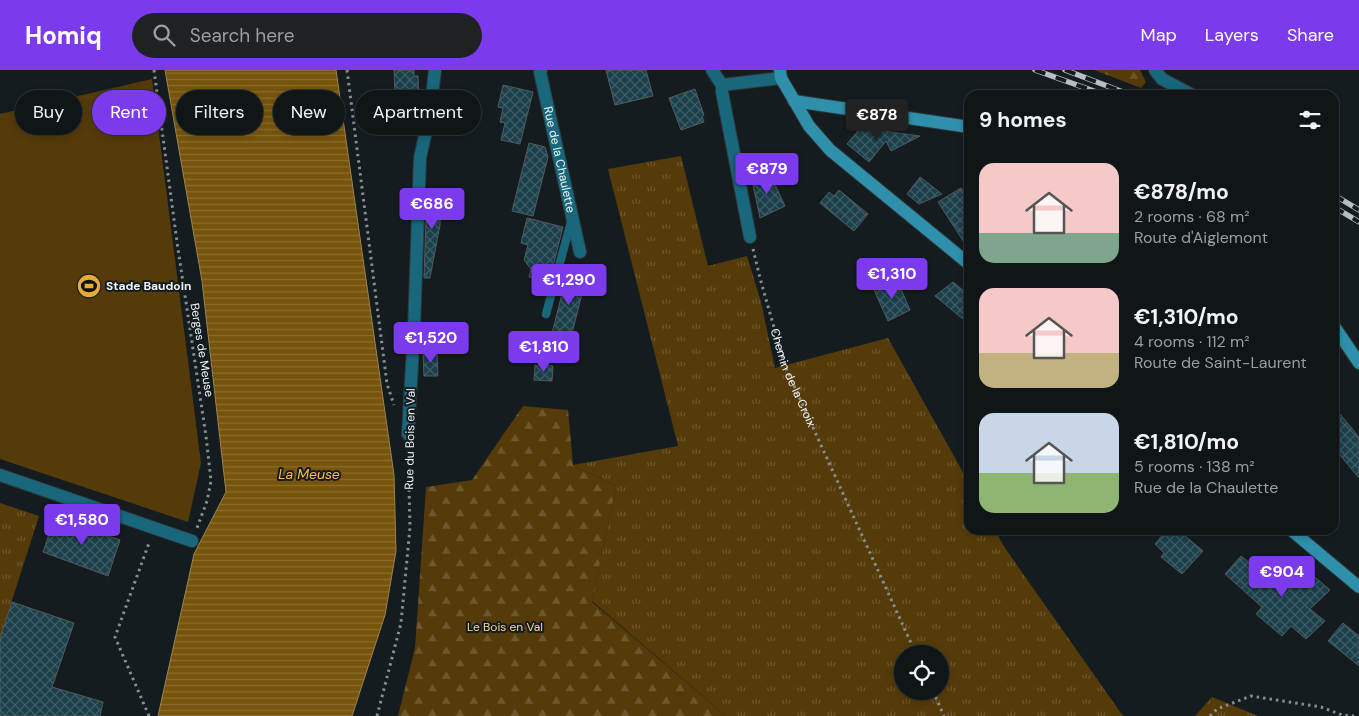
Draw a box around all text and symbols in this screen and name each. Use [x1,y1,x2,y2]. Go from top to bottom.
search box [132,13,482,58]
text: Homiq [25,20,102,51]
icon: search [150,21,178,49]
text: Search here [190,23,295,48]
text: Map [1141,23,1177,47]
text: Layers [1205,23,1259,47]
text: Share [1287,23,1334,47]
chip: Buy [15,90,82,135]
chip: Rent [92,90,166,135]
chip: Filters [176,90,263,135]
chip: New [273,90,345,135]
chip: Apartment [355,90,481,135]
pin: €878 [847,98,907,141]
text: €878 [856,104,898,125]
street label: Rue de la Chaulette [540,105,579,214]
text: 9 homes [979,106,1067,134]
icon: filters [1296,106,1324,134]
pin: €879 [737,152,797,195]
text: €879 [746,158,788,179]
text: €878/mo [1134,178,1229,206]
icon: home [1019,183,1079,243]
pin: €686 [402,188,462,230]
text: €686 [410,193,454,214]
text: 2 rooms · 68 m² [1134,206,1250,227]
text: Route d'Aiglemont [1134,227,1268,248]
pin: €1,310 [851,258,933,300]
text: €1,310 [867,263,917,284]
pin: €1,290 [528,264,610,306]
text: €1,290 [543,269,596,290]
sports icon: Stade Baudoin [76,273,102,299]
place label: Stade Baudoin [106,278,191,294]
street label: Berges de Meuse [187,302,217,398]
text: €1,310/mo [1134,303,1239,331]
icon: home [1019,308,1079,368]
pin: €1,520 [390,322,472,364]
text: €1,520 [405,327,457,348]
street label: Chemin de la Croix [767,327,820,430]
pin: €1,810 [503,330,585,373]
text: 4 rooms · 112 m² [1134,331,1250,352]
text: €1,810 [519,336,569,357]
text: Route de Saint-Laurent [1134,352,1307,373]
street label: Rue du Bois en Val [401,388,419,490]
text: €1,810/mo [1134,428,1239,456]
icon: home [1019,433,1079,493]
text: 5 rooms · 138 m² [1134,456,1255,477]
water label: La Meuse [278,465,340,483]
text: Rue de la Chaulette [1134,477,1278,498]
pin: €1,580 [41,504,123,546]
text: €1,580 [55,509,109,530]
pin: €904 [1252,556,1312,598]
text: €904 [1260,561,1304,582]
park label: Le Bois en Val [467,619,543,635]
map controls [894,645,949,700]
button: locate [894,645,949,700]

